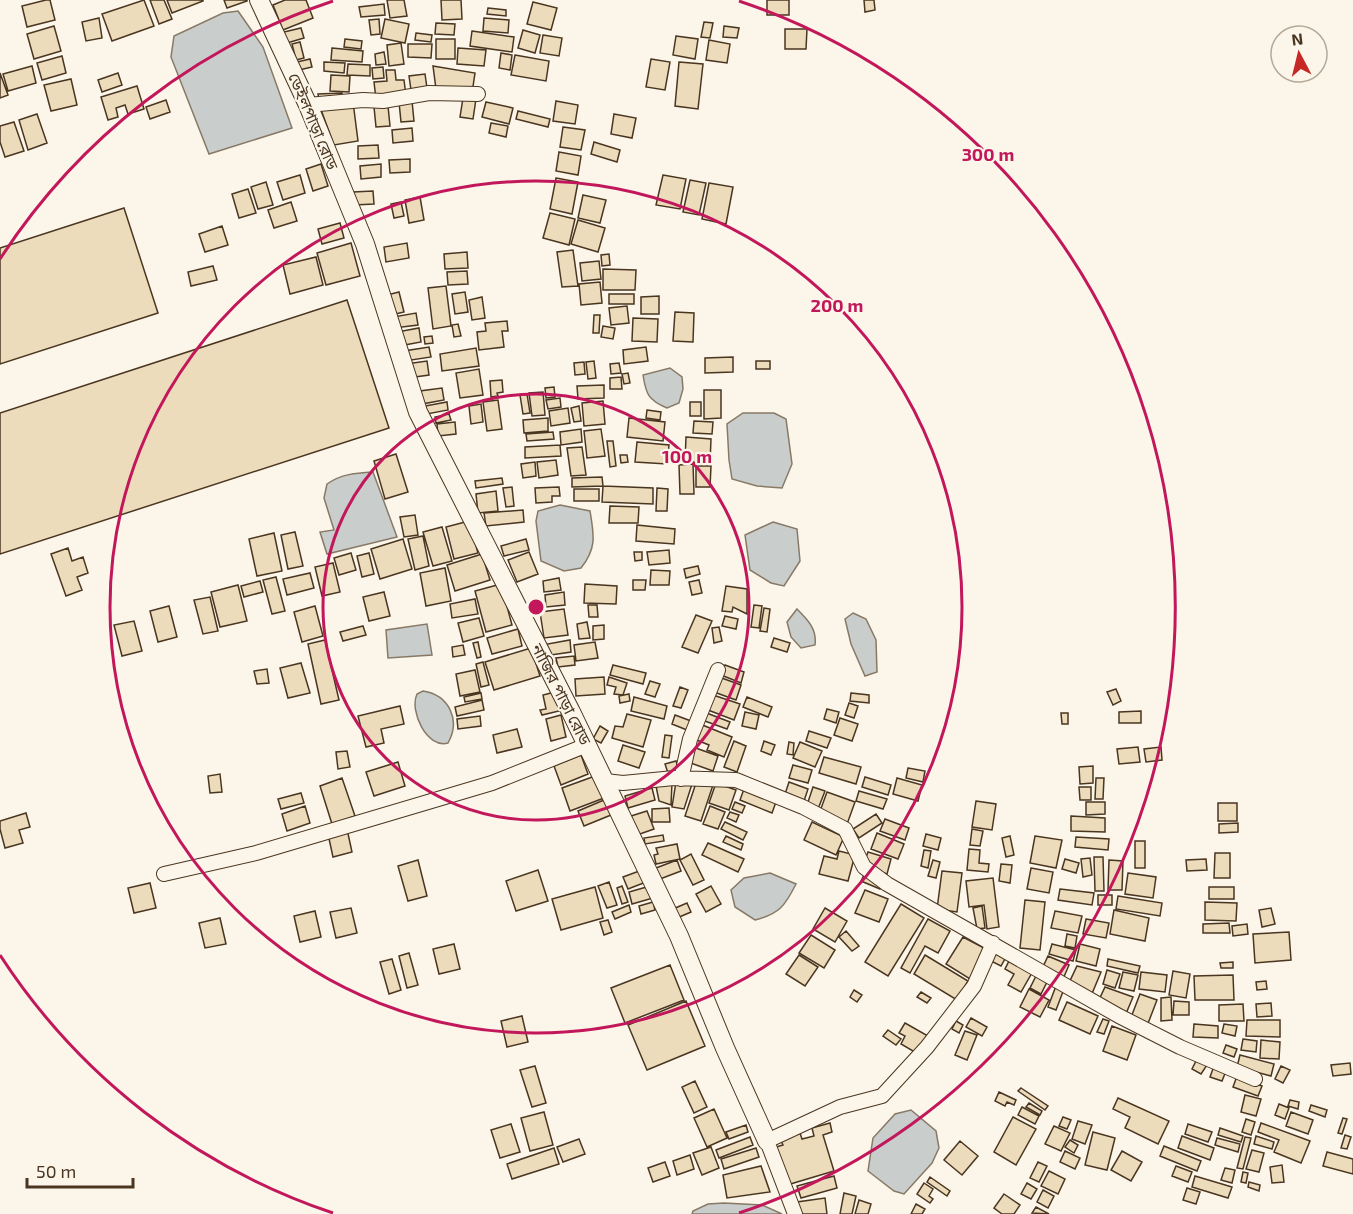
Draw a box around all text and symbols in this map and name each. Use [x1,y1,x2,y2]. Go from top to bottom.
north arrow [1269,24,1329,84]
text: N [1290,28,1304,49]
street label: ডেইলপাড়া রোড [285,70,343,173]
text: 300 m [962,143,1014,165]
text: 200 m [811,294,863,316]
text: 100 m [662,445,712,467]
centre of rings [526,597,546,617]
street label: নাজির পাড়া রোড [528,639,596,748]
scale bar [27,1151,134,1189]
text: 50 m [36,1160,76,1182]

